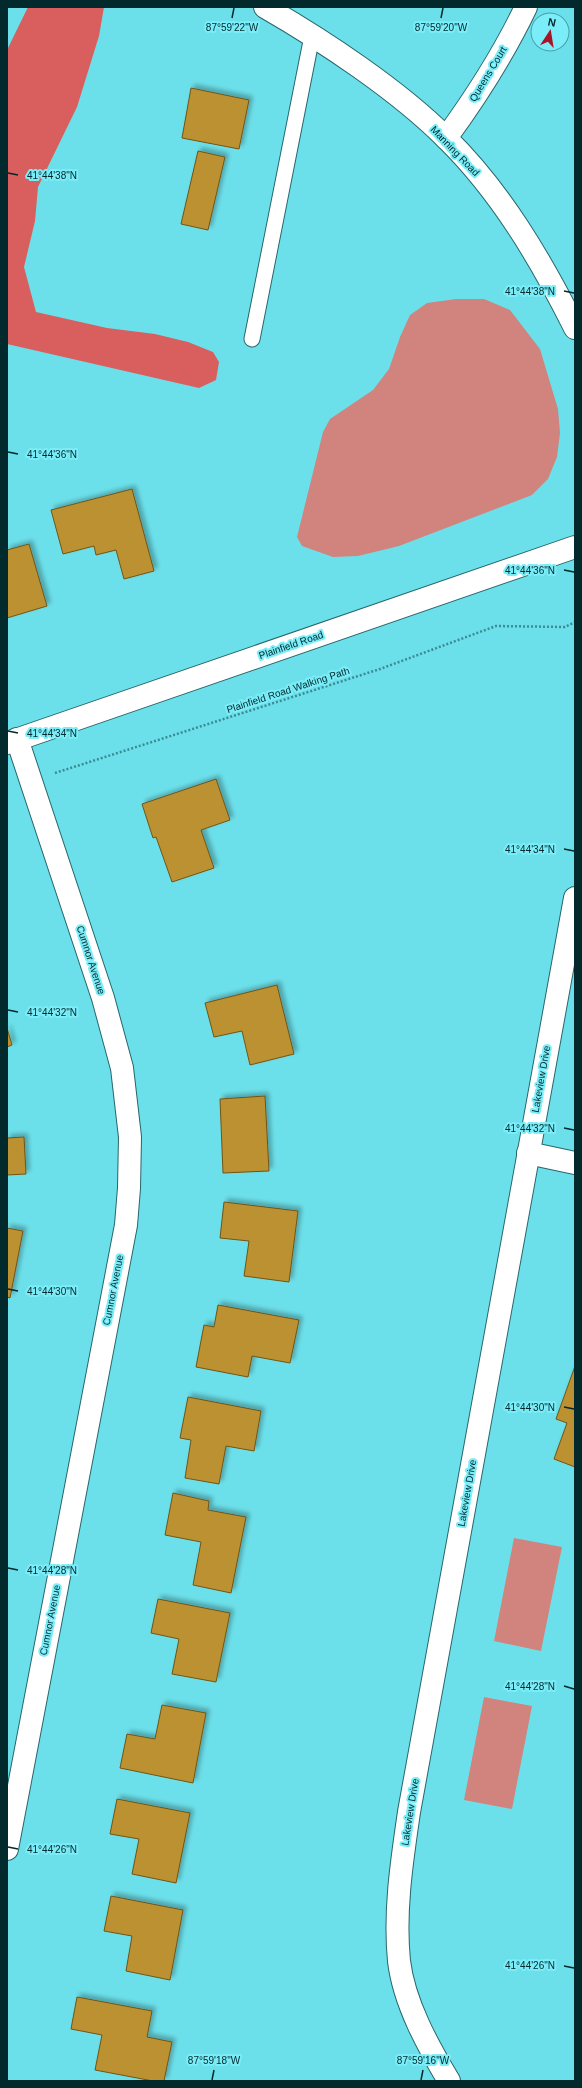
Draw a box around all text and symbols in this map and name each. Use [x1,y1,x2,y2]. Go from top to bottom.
north arrow [530,12,570,52]
text: N [547,16,557,29]
text: 87°59'22"W [206,22,259,33]
text: 87°59'20"W [415,22,468,33]
street label: Queens Court [467,44,509,104]
street label: Manning Road [428,124,482,178]
text: 41°44'38"N [27,170,77,181]
text: 41°44'38"N [505,286,555,297]
text: 41°44'36"N [27,449,77,460]
text: 41°44'36"N [505,565,555,576]
street label: Plainfield Road [257,629,325,661]
street label: Plainfield Road Walking Path [225,665,351,715]
text: 41°44'34"N [27,728,77,739]
text: 41°44'34"N [505,844,555,855]
street label: Cumnor Avenue [75,924,107,996]
text: 41°44'32"N [27,1007,77,1018]
street label: Lakeview Drive [530,1044,552,1113]
text: 41°44'32"N [505,1123,555,1134]
street label: Cumnor Avenue [101,1253,125,1326]
text: 41°44'30"N [27,1286,77,1297]
text: 41°44'30"N [505,1402,555,1413]
street label: Lakeview Drive [456,1458,478,1527]
text: 41°44'28"N [27,1565,77,1576]
street label: Cumnor Avenue [38,1583,62,1656]
text: 41°44'28"N [505,1681,555,1692]
street label: Lakeview Drive [399,1777,421,1846]
text: 41°44'26"N [27,1844,77,1855]
text: 41°44'26"N [505,1960,555,1971]
text: 87°59'18"W [188,2055,241,2066]
text: 87°59'16"W [397,2055,450,2066]

